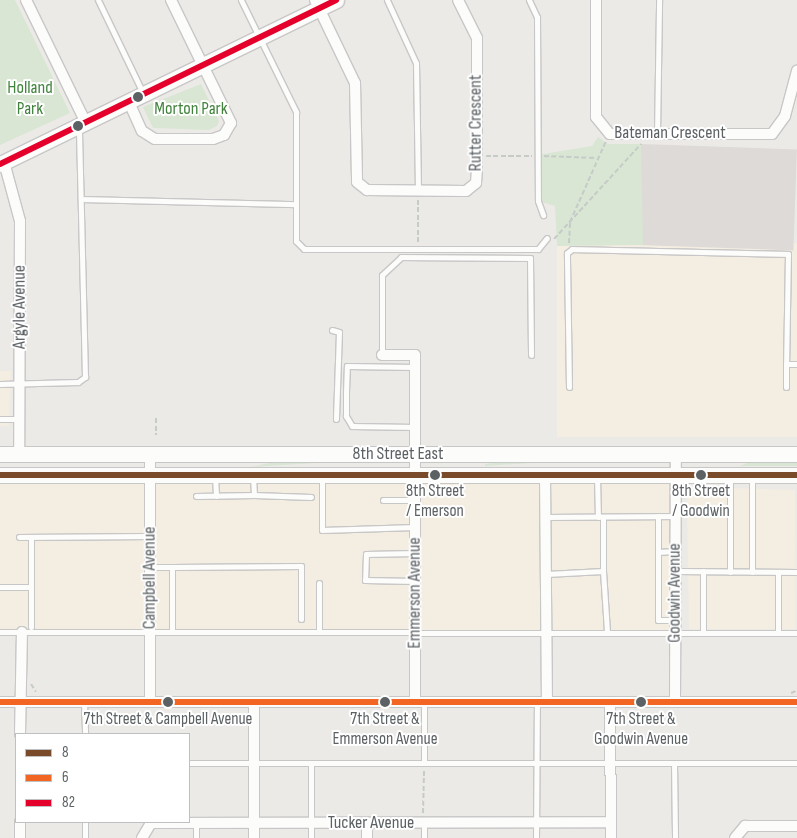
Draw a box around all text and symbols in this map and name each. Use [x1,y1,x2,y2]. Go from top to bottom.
street label: Rutter Crescent [465,75,487,171]
park label: Holland Park [7,78,53,120]
unlabelled marker [133,92,143,102]
park label: Morton Park [154,98,228,120]
unlabelled marker [73,121,83,131]
street label: Bateman Crescent [614,122,726,144]
street label: Argyle Avenue [9,265,31,349]
street label: 8th Street East [353,443,443,465]
marker: 8th Street / Emerson [430,470,440,480]
marker: 8th Street / Goodwin [696,470,706,480]
place label: 8th Street / Emerson [406,482,464,522]
place label: 8th Street / Goodwin [672,482,730,522]
street label: Campbell Avenue [139,527,161,629]
street label: Emmerson Avenue [404,537,426,649]
street label: Goodwin Avenue [664,543,686,643]
marker: 7th Street & Campbell Avenue [163,697,173,707]
marker: 7th Street & Emmerson Avenue [380,697,390,707]
marker: 7th Street & Goodwin Avenue [636,697,646,707]
place label: 7th Street & Campbell Avenue [84,710,252,730]
place label: 7th Street & Emmerson Avenue [333,710,437,750]
place label: 7th Street & Goodwin Avenue [594,710,688,750]
legend [15,733,190,823]
text: 8 [62,743,69,762]
text: 6 [62,768,69,787]
text: 82 [62,793,75,812]
street label: Tucker Avenue [328,812,414,834]

